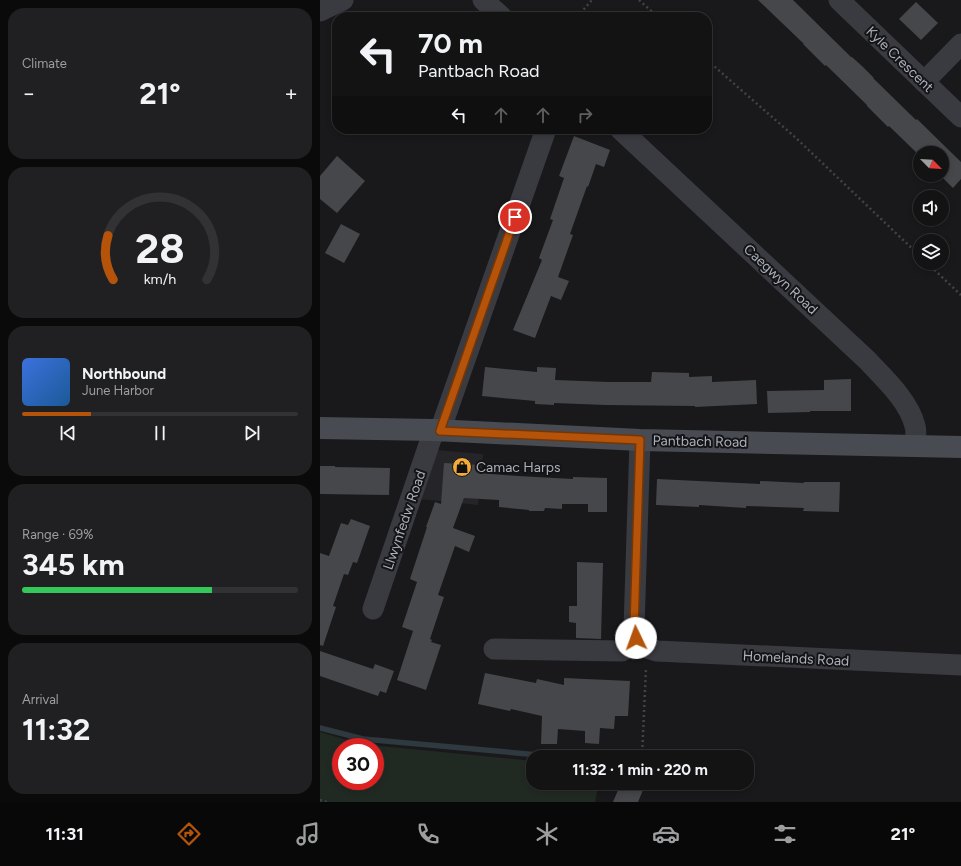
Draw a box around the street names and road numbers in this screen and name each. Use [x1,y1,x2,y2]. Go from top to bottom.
street label: Kyle Crescent [862,23,937,96]
street label: Caegwyn Road [740,241,821,318]
street label: Pantbach Road [653,432,747,451]
street label: Llwynfedw Road [379,468,429,572]
street label: Homelands Road [742,647,850,670]

